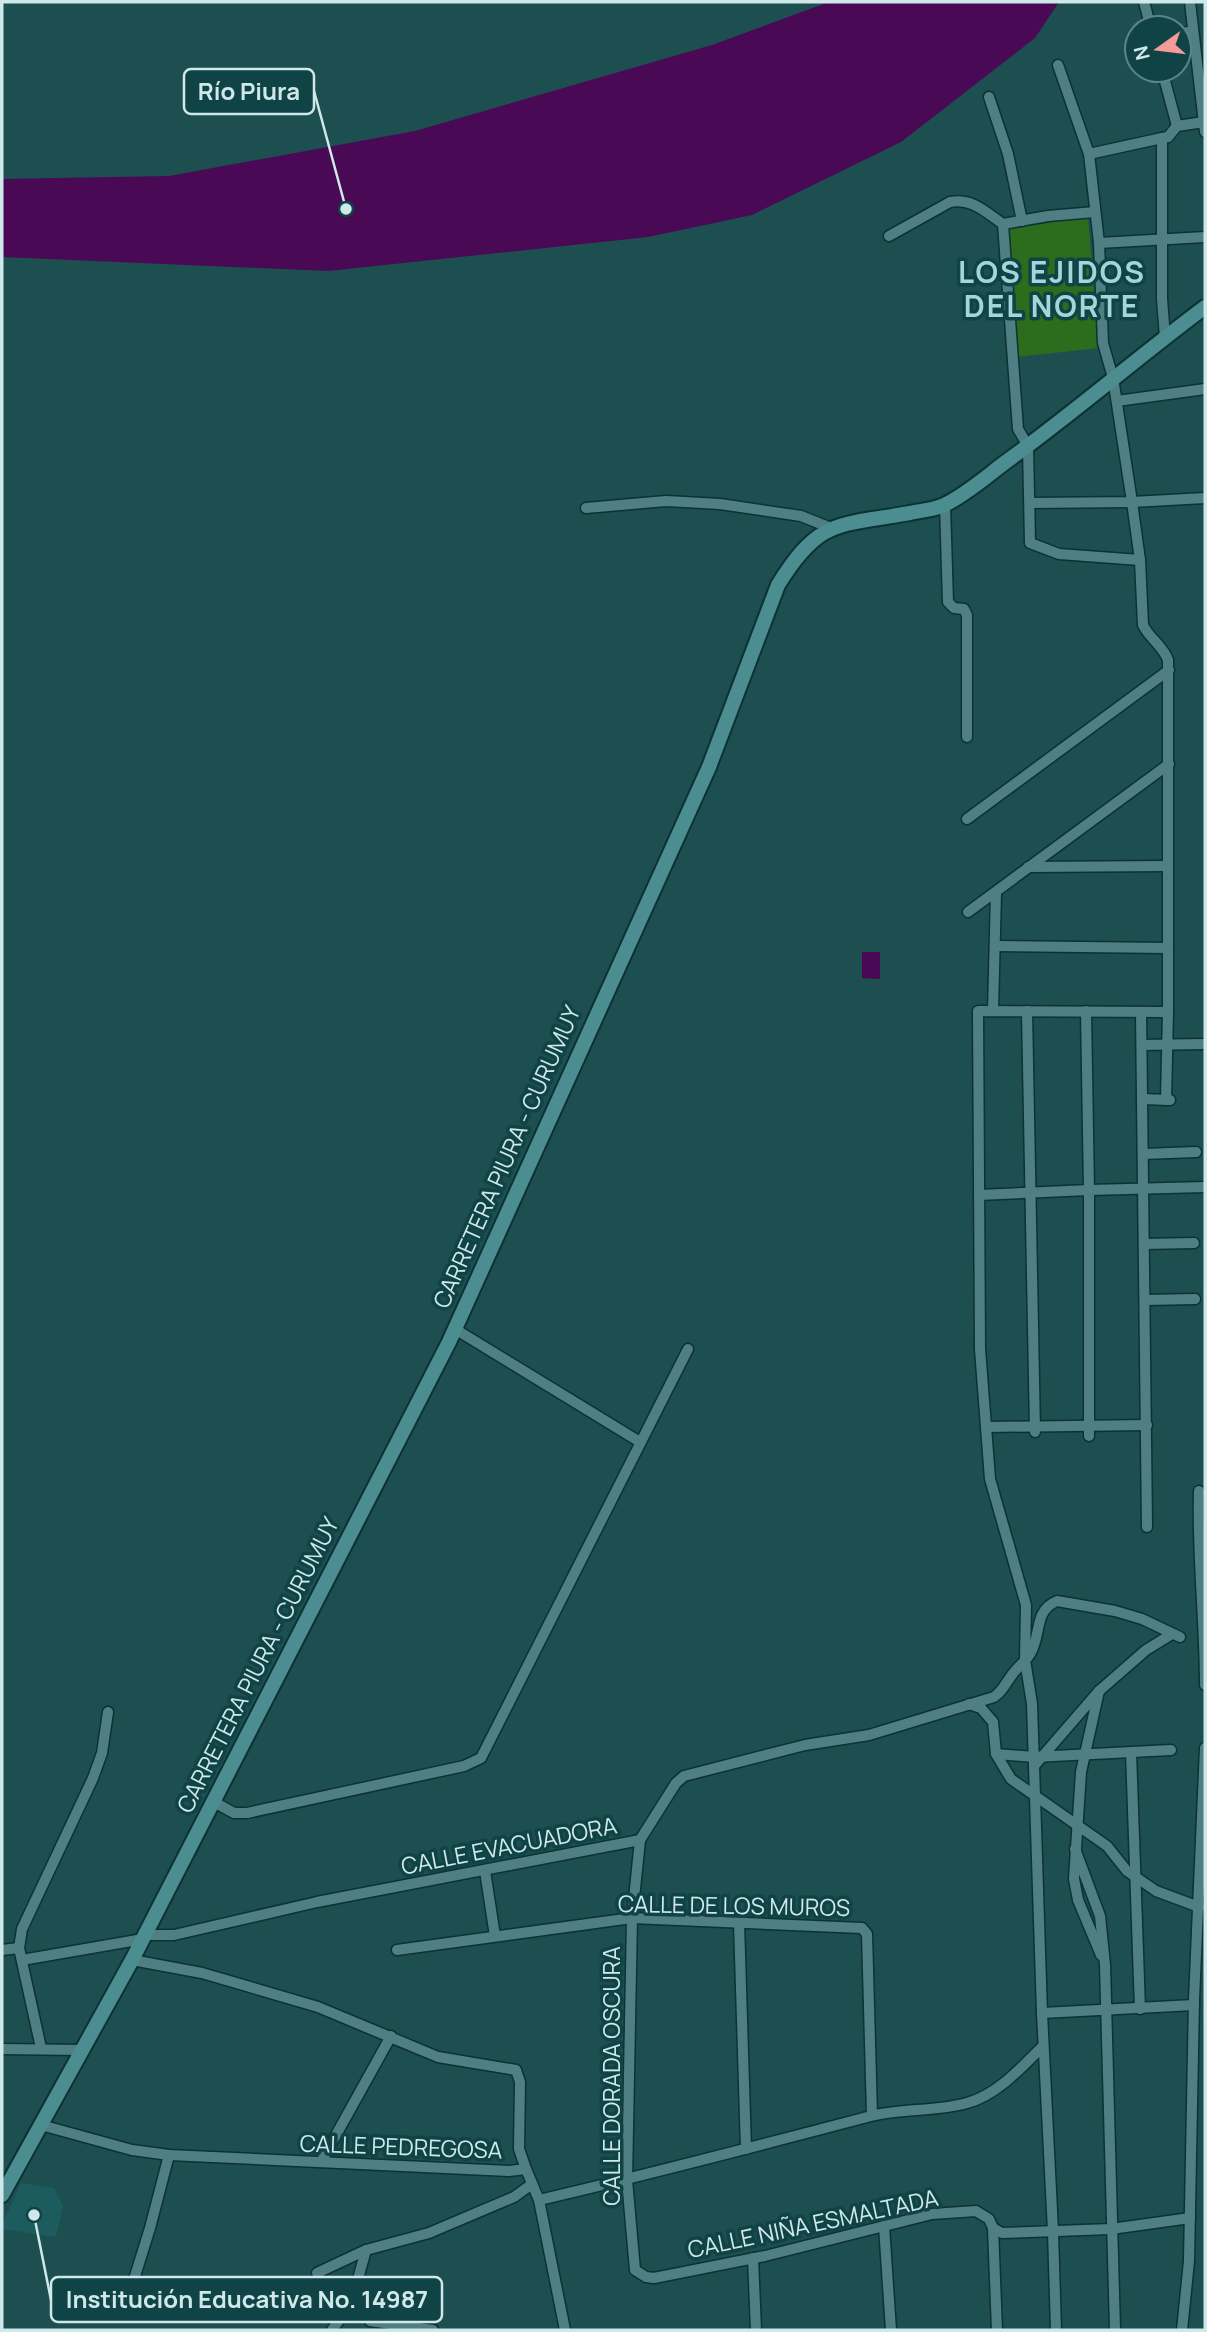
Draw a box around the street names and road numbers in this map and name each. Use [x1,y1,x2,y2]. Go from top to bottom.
street label: CARRETERA PIURA - CURUMUY [425,1000,587,1313]
street label: CARRETERA PIURA - CURUMUY [168,1511,346,1818]
street label: CALLE EVACUADORA [398,1808,620,1882]
street label: CALLE DE LOS MUROS [618,1887,850,1923]
street label: CALLE DORADA OSCURA [595,1946,627,2206]
street label: CALLE PEDREGOSA [299,2126,503,2166]
street label: CALLE NIÑA ESMALTADA [685,2181,941,2265]

